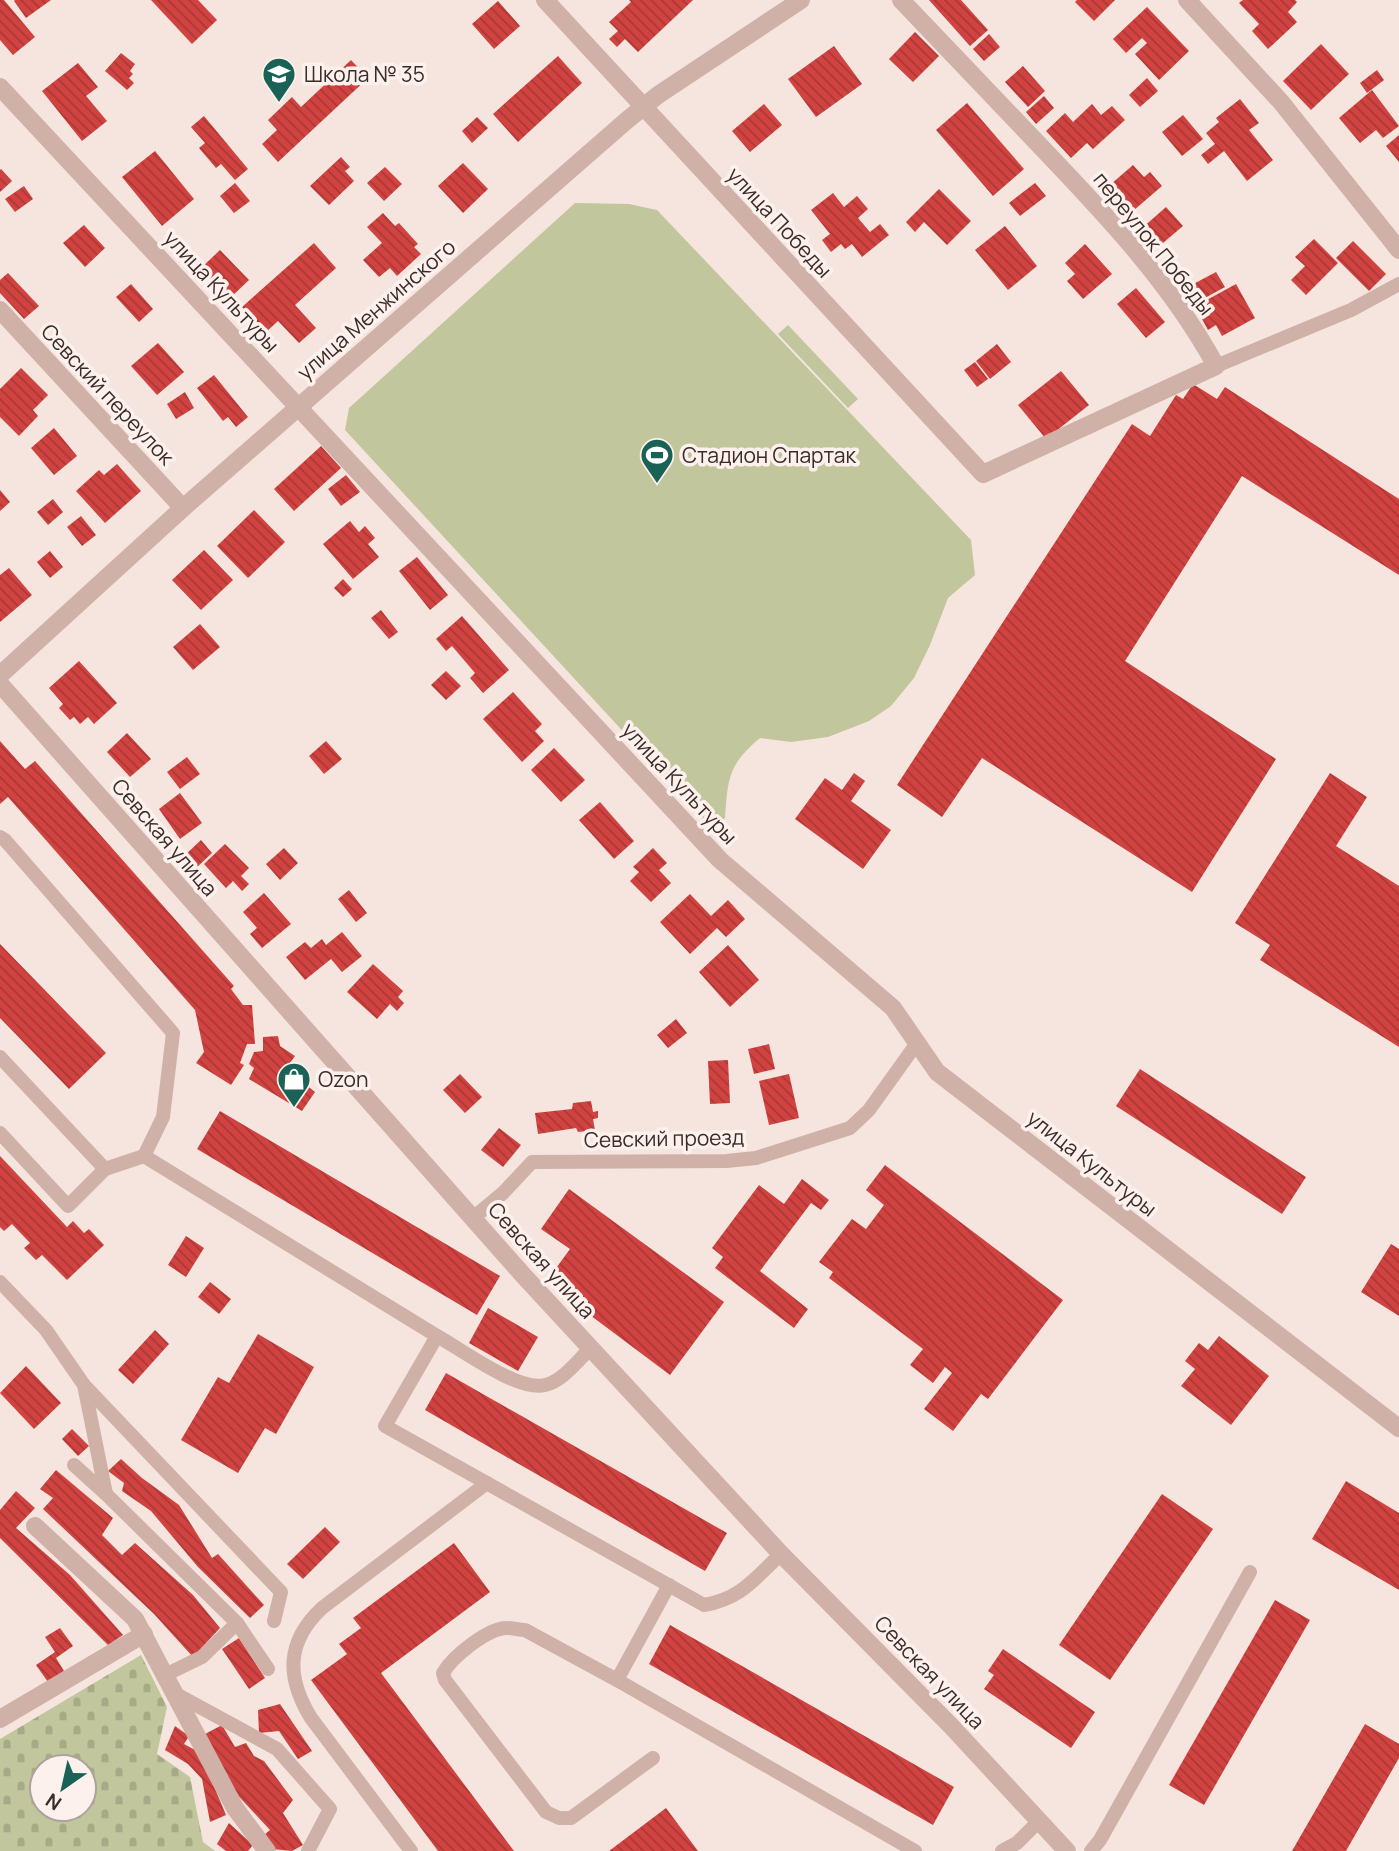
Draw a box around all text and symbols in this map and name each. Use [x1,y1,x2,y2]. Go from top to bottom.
school or university icon: Школа № 35 [260,55,298,104]
place label: Школа № 35 [304,60,425,88]
street label: улица Победы [721,161,839,283]
street label: переулок Победы [1088,166,1220,320]
street label: улица Культуры [158,224,286,358]
street label: улица Менжинского [291,232,461,386]
street label: Севский переулок [35,318,181,471]
sports icon: Стадион Спартак [638,436,676,485]
place label: Стадион Спартак [682,441,856,469]
street label: улица Культуры [616,716,744,850]
street label: Севская улица [106,772,224,902]
shop icon: Ozon [275,1060,313,1109]
place label: Ozon [318,1065,368,1093]
street label: улица Культуры [1021,1104,1163,1222]
street label: Севский проезд [583,1123,745,1153]
street label: Севская улица [482,1196,602,1324]
street label: Севская улица [869,1609,991,1735]
north arrow [28,1753,98,1823]
text: N [41,1787,66,1817]

